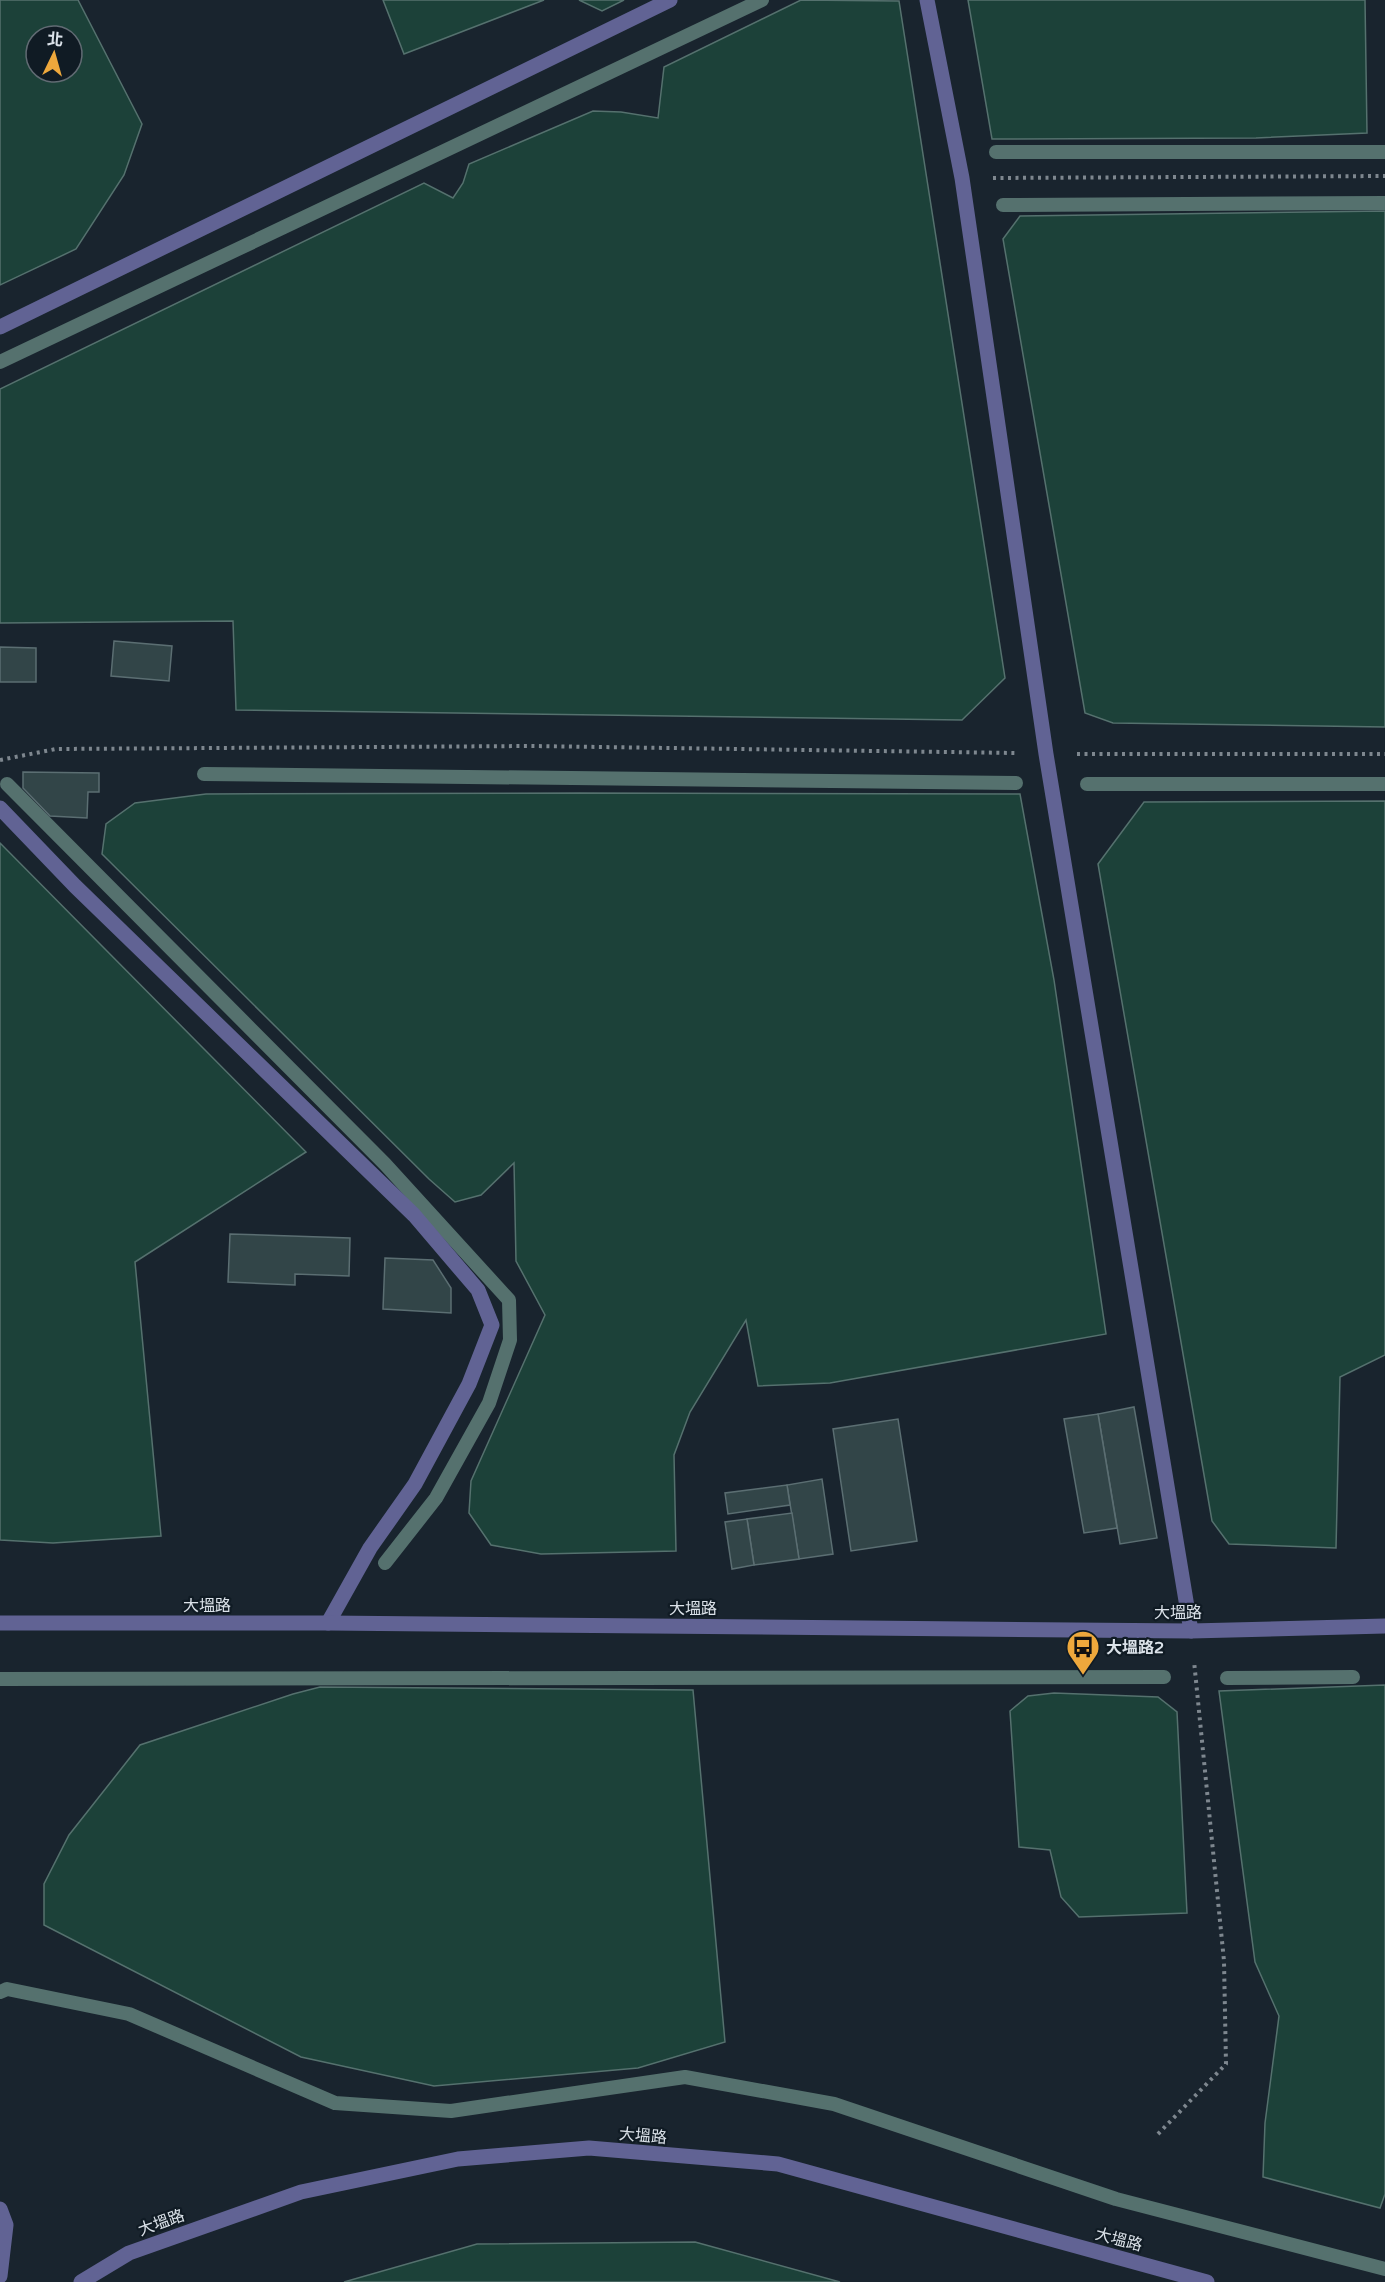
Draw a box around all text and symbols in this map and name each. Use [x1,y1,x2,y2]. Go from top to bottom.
north arrow [24,24,84,84]
text: 北 [46,29,64,51]
street label: 大塭路 [183,1596,231,1616]
street label: 大塭路 [669,1599,717,1619]
street label: 大塭路 [1154,1603,1202,1623]
bus stop icon: 大塭路2 [1065,1629,1101,1676]
place label: 大塭路2 [1106,1638,1164,1658]
street label: 大塭路 [618,2124,668,2148]
street label: 大塭路 [135,2205,187,2241]
street label: 大塭路 [1093,2224,1145,2256]

